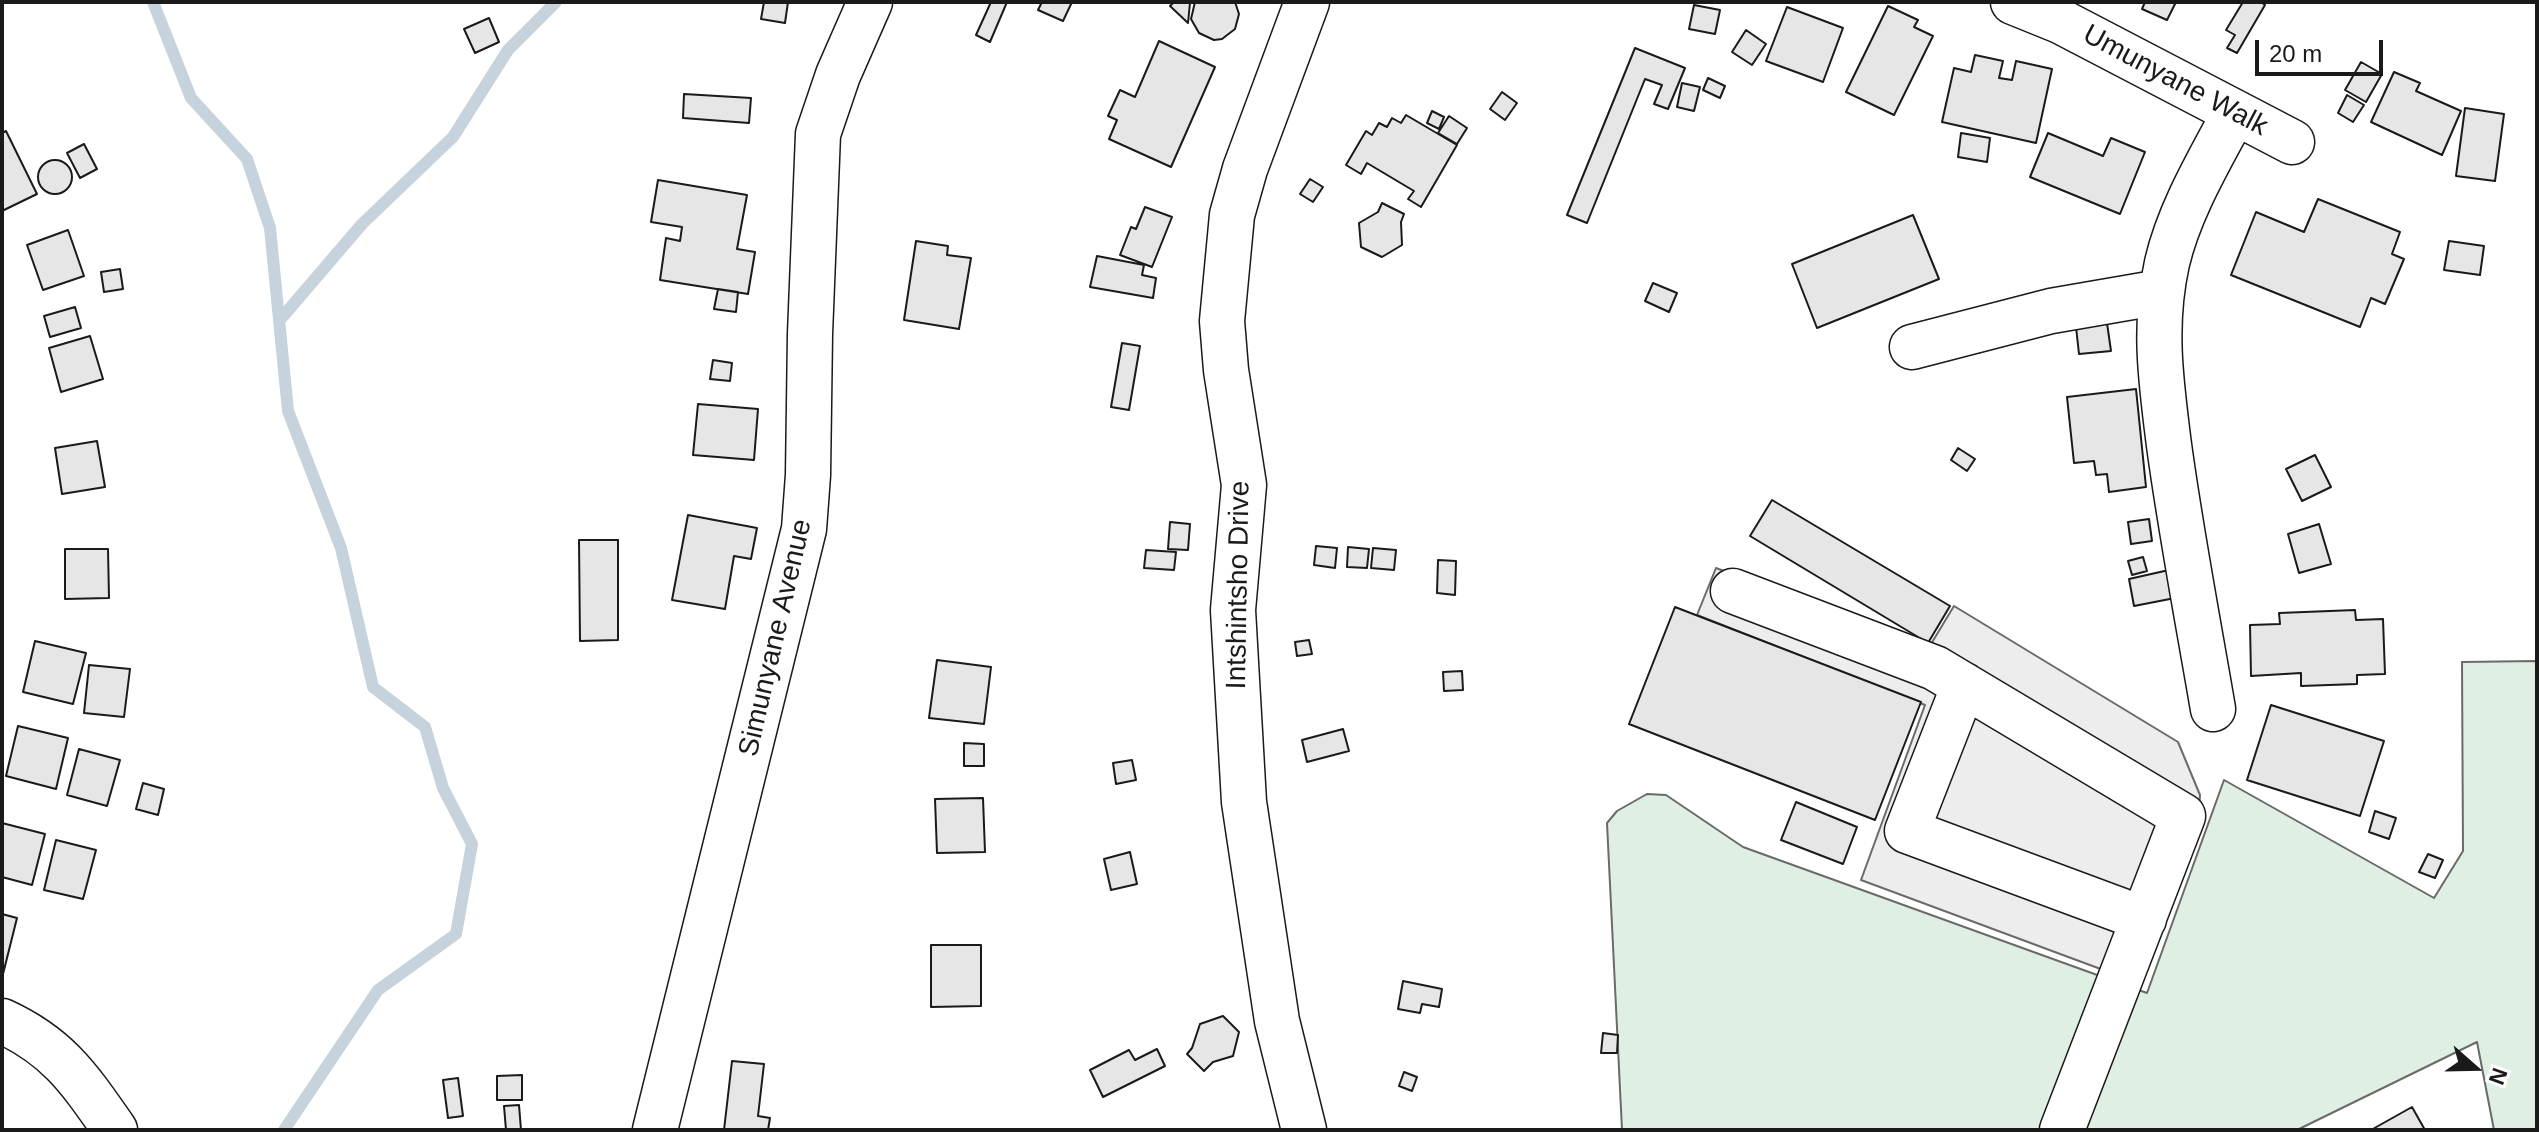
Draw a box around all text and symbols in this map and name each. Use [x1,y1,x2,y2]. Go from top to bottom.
street label: Umunyane Walk [2077,18,2273,144]
scale bar [2259,24,2387,74]
text: 20 m [2269,40,2322,67]
street label: Intshintsho Drive [1220,480,1258,690]
street label: Simunyane Avenue [732,516,820,760]
north arrow [2435,1028,2515,1108]
text: N [2484,1065,2512,1088]

